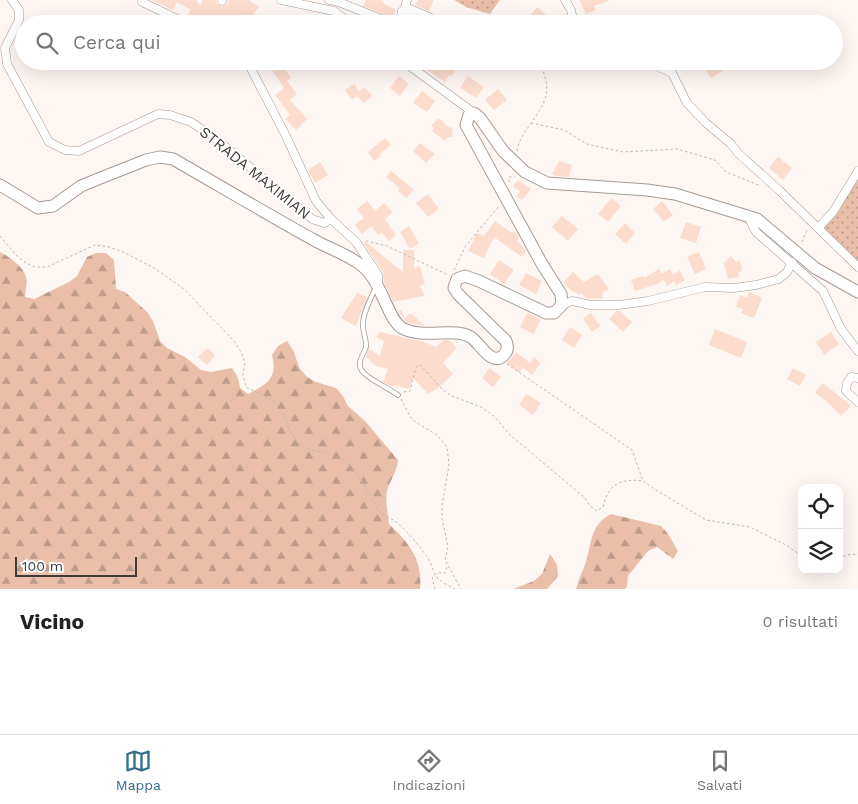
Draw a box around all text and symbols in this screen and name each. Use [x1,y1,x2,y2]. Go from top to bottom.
search box [15,15,843,70]
icon: search [33,29,61,57]
text: Cerca qui [73,31,161,54]
street label: STRADA MAXIMIAN [196,123,314,223]
map controls [798,484,843,574]
button: locate [798,484,843,529]
button: layers [798,529,843,574]
scale bar [15,554,138,577]
text: 100 m [22,558,63,574]
text: Vicino [20,609,84,634]
text: 0 risultati [763,612,838,631]
tab: Mappa [116,747,161,793]
tab: Indicazioni [393,747,466,793]
tab: Salvati [697,747,742,793]

